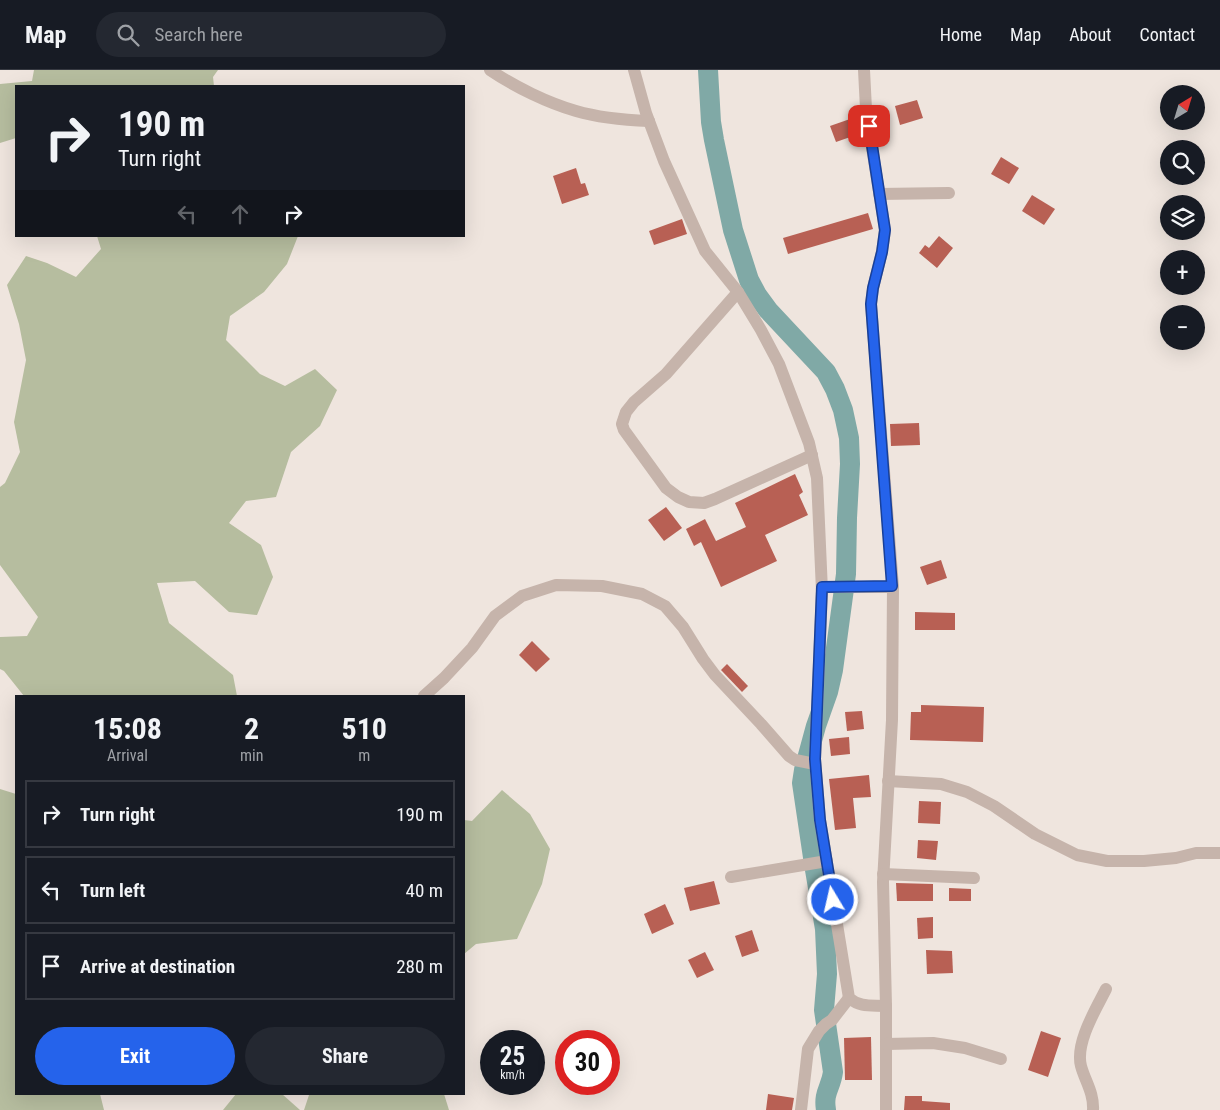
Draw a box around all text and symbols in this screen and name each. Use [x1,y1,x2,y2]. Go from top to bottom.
search box [96,12,446,57]
text: Map [25,21,66,49]
icon: search [114,21,142,49]
text: Search here [154,23,243,46]
text: Home [940,24,982,45]
text: Map [1010,24,1041,45]
text: About [1069,24,1111,45]
text: Contact [1139,24,1195,45]
north arrow [1160,85,1205,130]
map controls [1160,85,1205,350]
text: 190 m [118,104,205,145]
icon: right [35,105,100,170]
pin [848,105,890,147]
icon: arrive [855,112,883,140]
button: search [1160,140,1205,185]
text: Turn right [118,146,201,171]
button: layers [1160,195,1205,240]
icon: left [173,200,201,228]
icon: ahead [226,200,254,228]
icon: right [279,200,307,228]
button: + [1160,250,1205,295]
button: − [1160,305,1205,350]
text: 15:08 [93,711,162,746]
text: 2 [244,711,259,746]
text: 510 [341,711,387,746]
text: Arrival [107,746,148,765]
text: min [240,746,263,765]
text: m [358,746,370,765]
icon: right [37,800,65,828]
text: Turn right [80,803,155,826]
text: 190 m [396,803,443,826]
position arrow [806,873,858,925]
icon: left [37,876,65,904]
text: Turn left [80,879,145,902]
text: 40 m [406,879,443,902]
icon: arrive [37,952,65,980]
text: Arrive at destination [80,955,235,978]
text: 280 m [396,955,443,978]
button: Exit [35,1027,235,1085]
button: Share [245,1027,445,1085]
speed limit sign: 30 [555,1030,620,1095]
text: 25 [500,1042,525,1071]
text: km/h [500,1068,525,1082]

